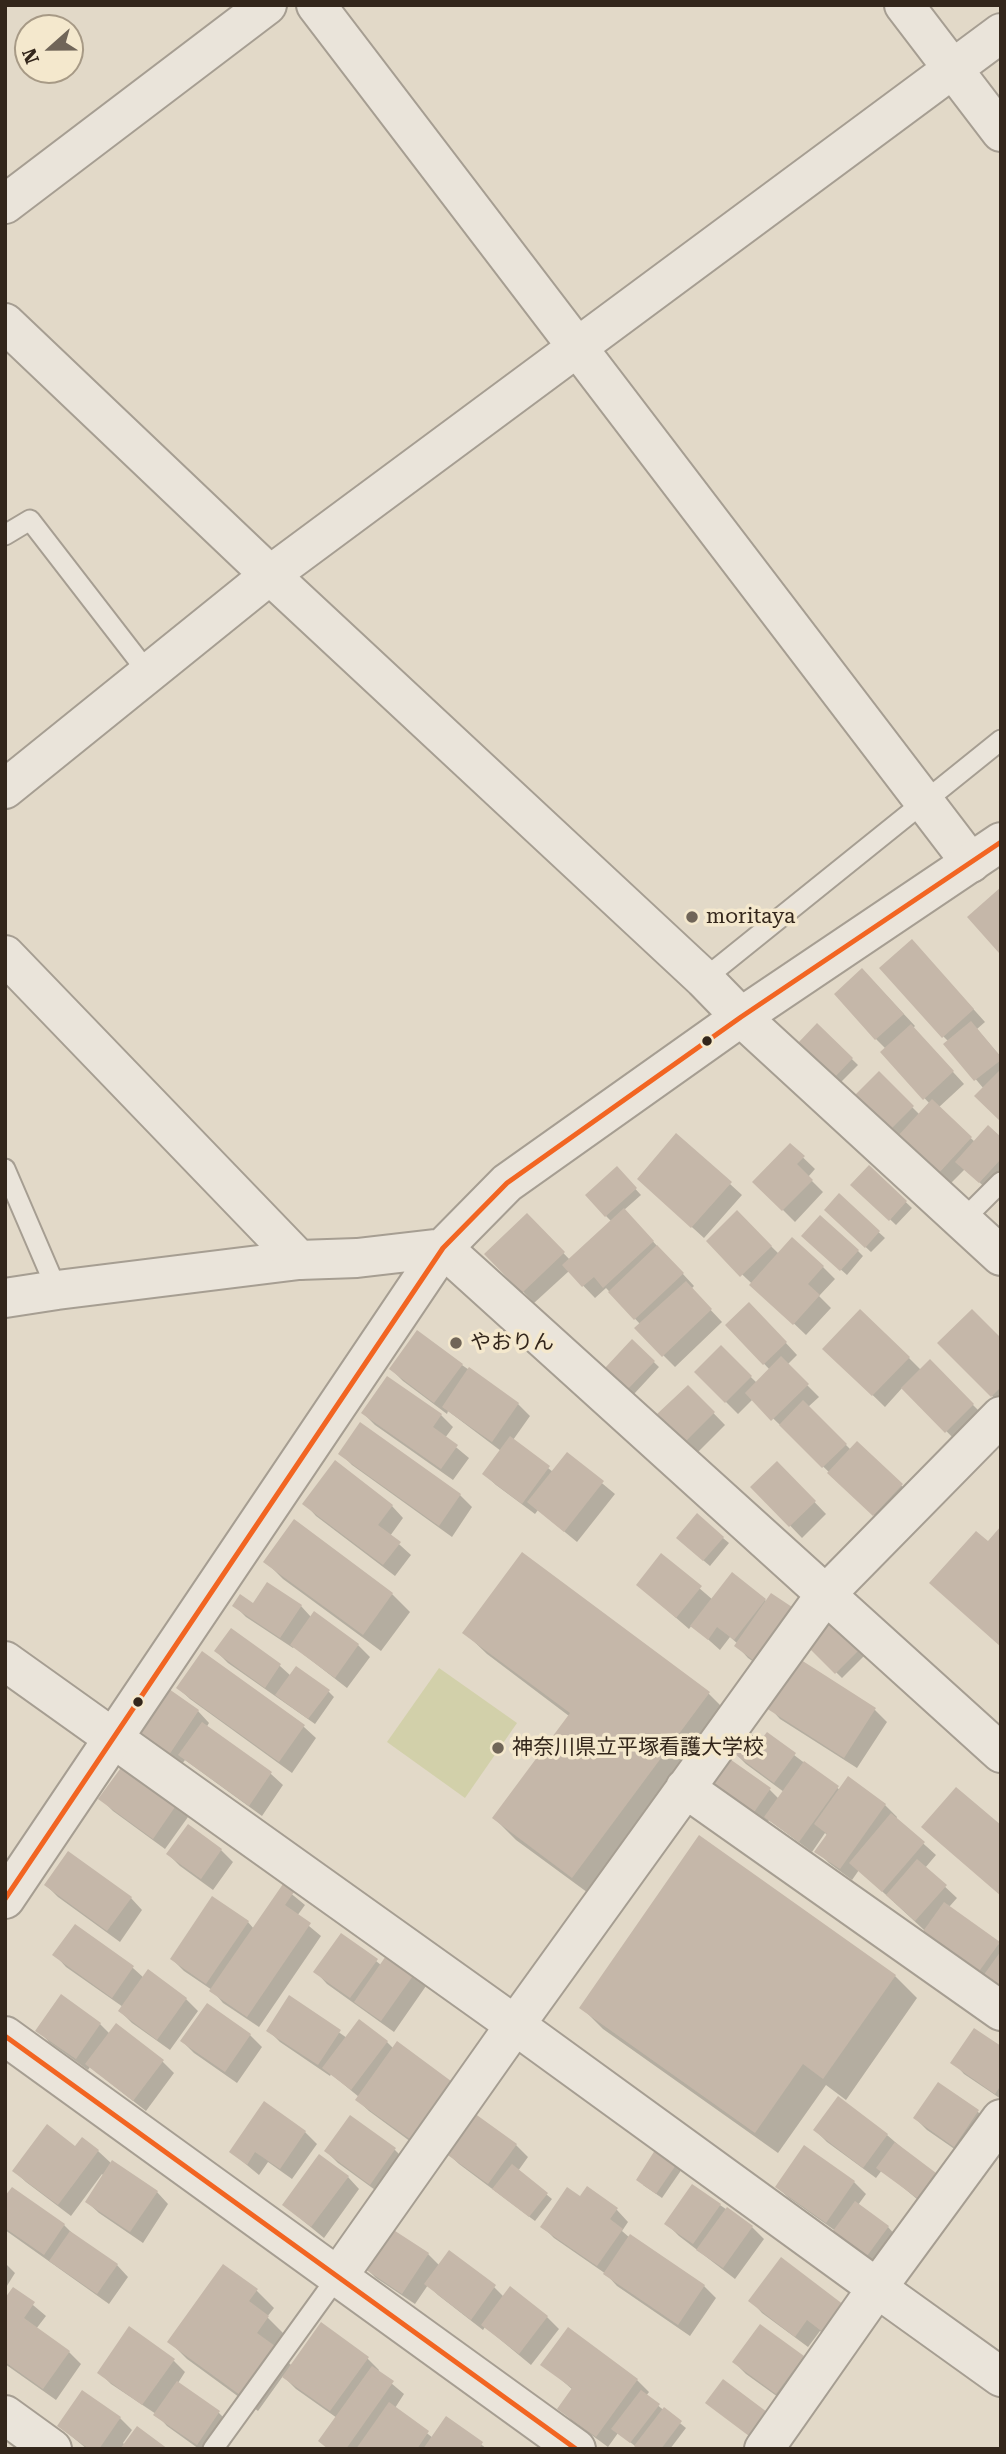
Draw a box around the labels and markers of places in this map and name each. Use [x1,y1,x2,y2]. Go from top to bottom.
place label: moritaya [706,904,795,930]
marker: moritaya [684,909,700,925]
unlabelled marker [700,1034,714,1048]
place label: やおりん [470,1330,554,1356]
marker: やおりん [448,1335,464,1351]
unlabelled marker [131,1695,145,1709]
place label: 神奈川県立平塚看護大学校 [512,1735,764,1761]
marker: 神奈川県立平塚看護大学校 [490,1740,506,1756]

